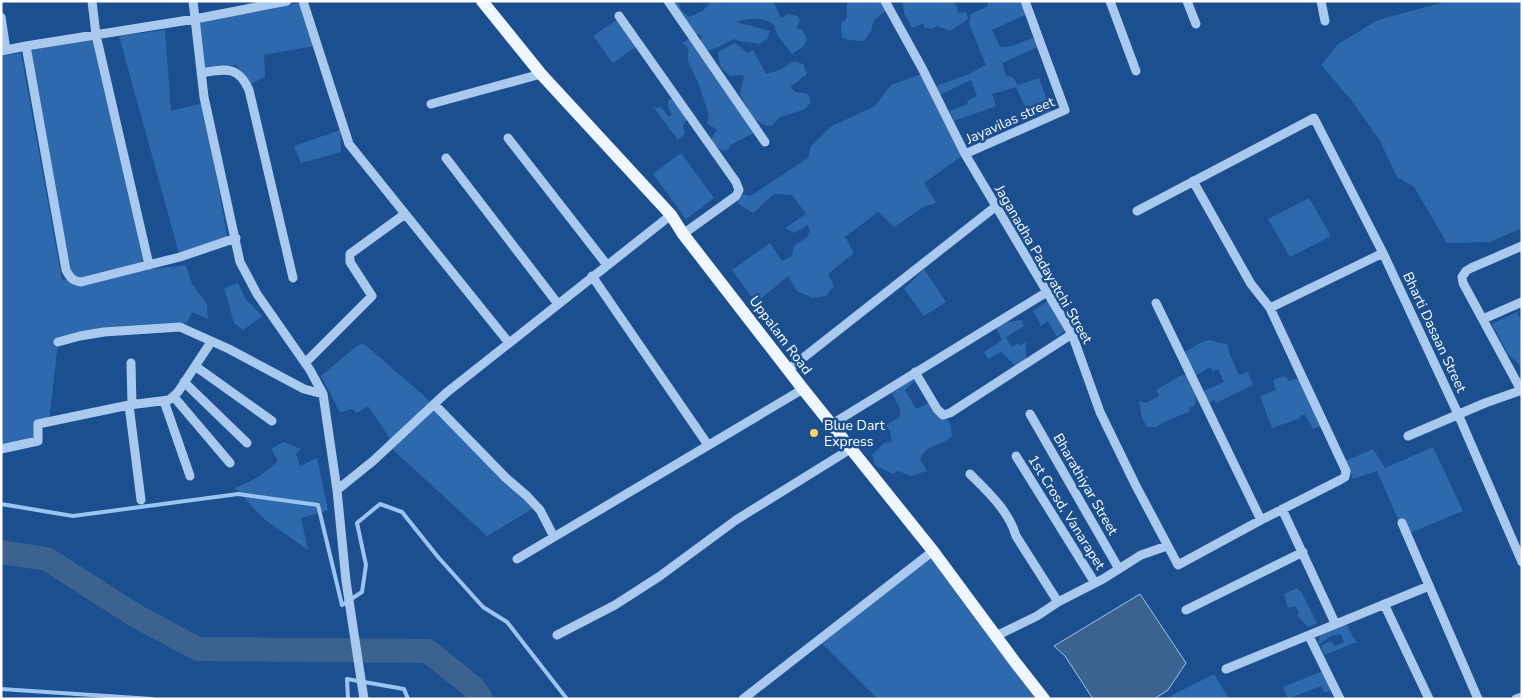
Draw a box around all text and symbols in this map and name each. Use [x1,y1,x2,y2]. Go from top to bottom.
street label: Jayavilas street [962,92,1058,149]
street label: Jaganadha Padayatchi Street [990,181,1097,347]
street label: Bharti Dasaan Street [1398,269,1471,396]
street label: Uppalam Road [745,292,816,378]
place label: Blue Dart Express [824,416,885,451]
marker: Blue Dart Express [808,427,820,439]
street label: Bharathiyar Street [1049,430,1122,539]
street label: 1st Crosd, Vanarapet [1024,451,1110,573]

